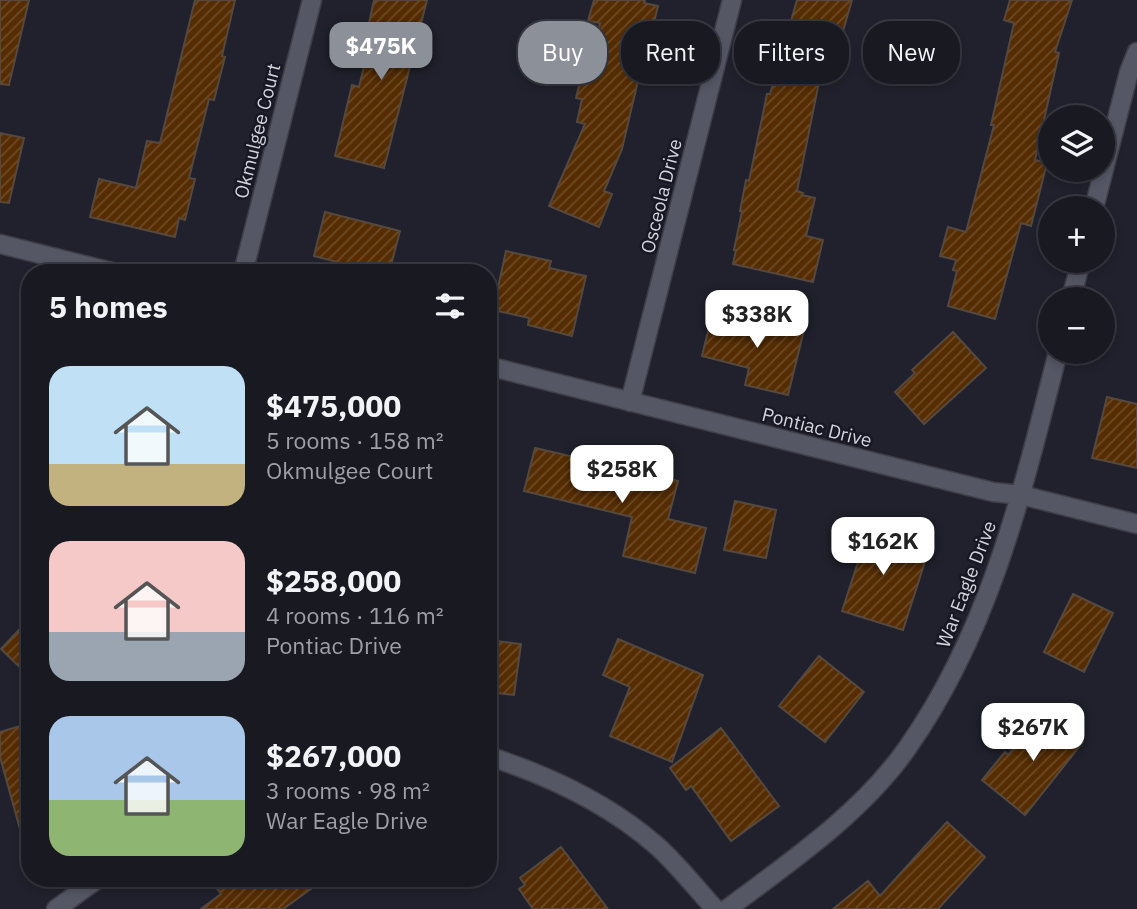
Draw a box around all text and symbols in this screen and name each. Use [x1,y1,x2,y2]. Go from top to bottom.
chip: Buy [518,21,607,84]
chip: Rent [621,21,720,84]
chip: Filters [734,21,849,84]
chip: New [863,21,960,84]
pin: $475K [332,22,430,82]
text: $475K [345,30,417,60]
street label: Okmulgee Court [229,61,285,201]
map controls [1038,105,1115,364]
button: layers [1038,105,1115,182]
street label: Osceola Drive [635,136,687,256]
button: + [1038,196,1115,273]
text: 5 homes [49,287,168,326]
icon: filters [431,287,469,325]
button: − [1038,287,1115,364]
pin: $338K [708,290,806,350]
text: $338K [721,298,793,328]
text: $475,000 [266,386,401,425]
icon: home [105,394,189,478]
street label: Pontiac Drive [760,402,874,452]
text: 5 rooms · 158 m² [266,425,444,455]
pin: $258K [573,446,671,505]
text: $258K [586,453,658,483]
text: Okmulgee Court [266,455,433,485]
street label: War Eagle Drive [931,517,1001,651]
pin: $162K [834,518,932,577]
text: $162K [847,525,919,555]
text: $258,000 [266,561,401,600]
icon: home [105,569,189,653]
text: 4 rooms · 116 m² [266,600,444,630]
text: Pontiac Drive [266,630,402,660]
pin: $267K [984,704,1082,763]
text: $267K [997,711,1069,741]
text: $267,000 [266,736,401,775]
icon: home [105,744,189,828]
text: 3 rooms · 98 m² [266,775,430,805]
text: War Eagle Drive [266,805,428,835]

